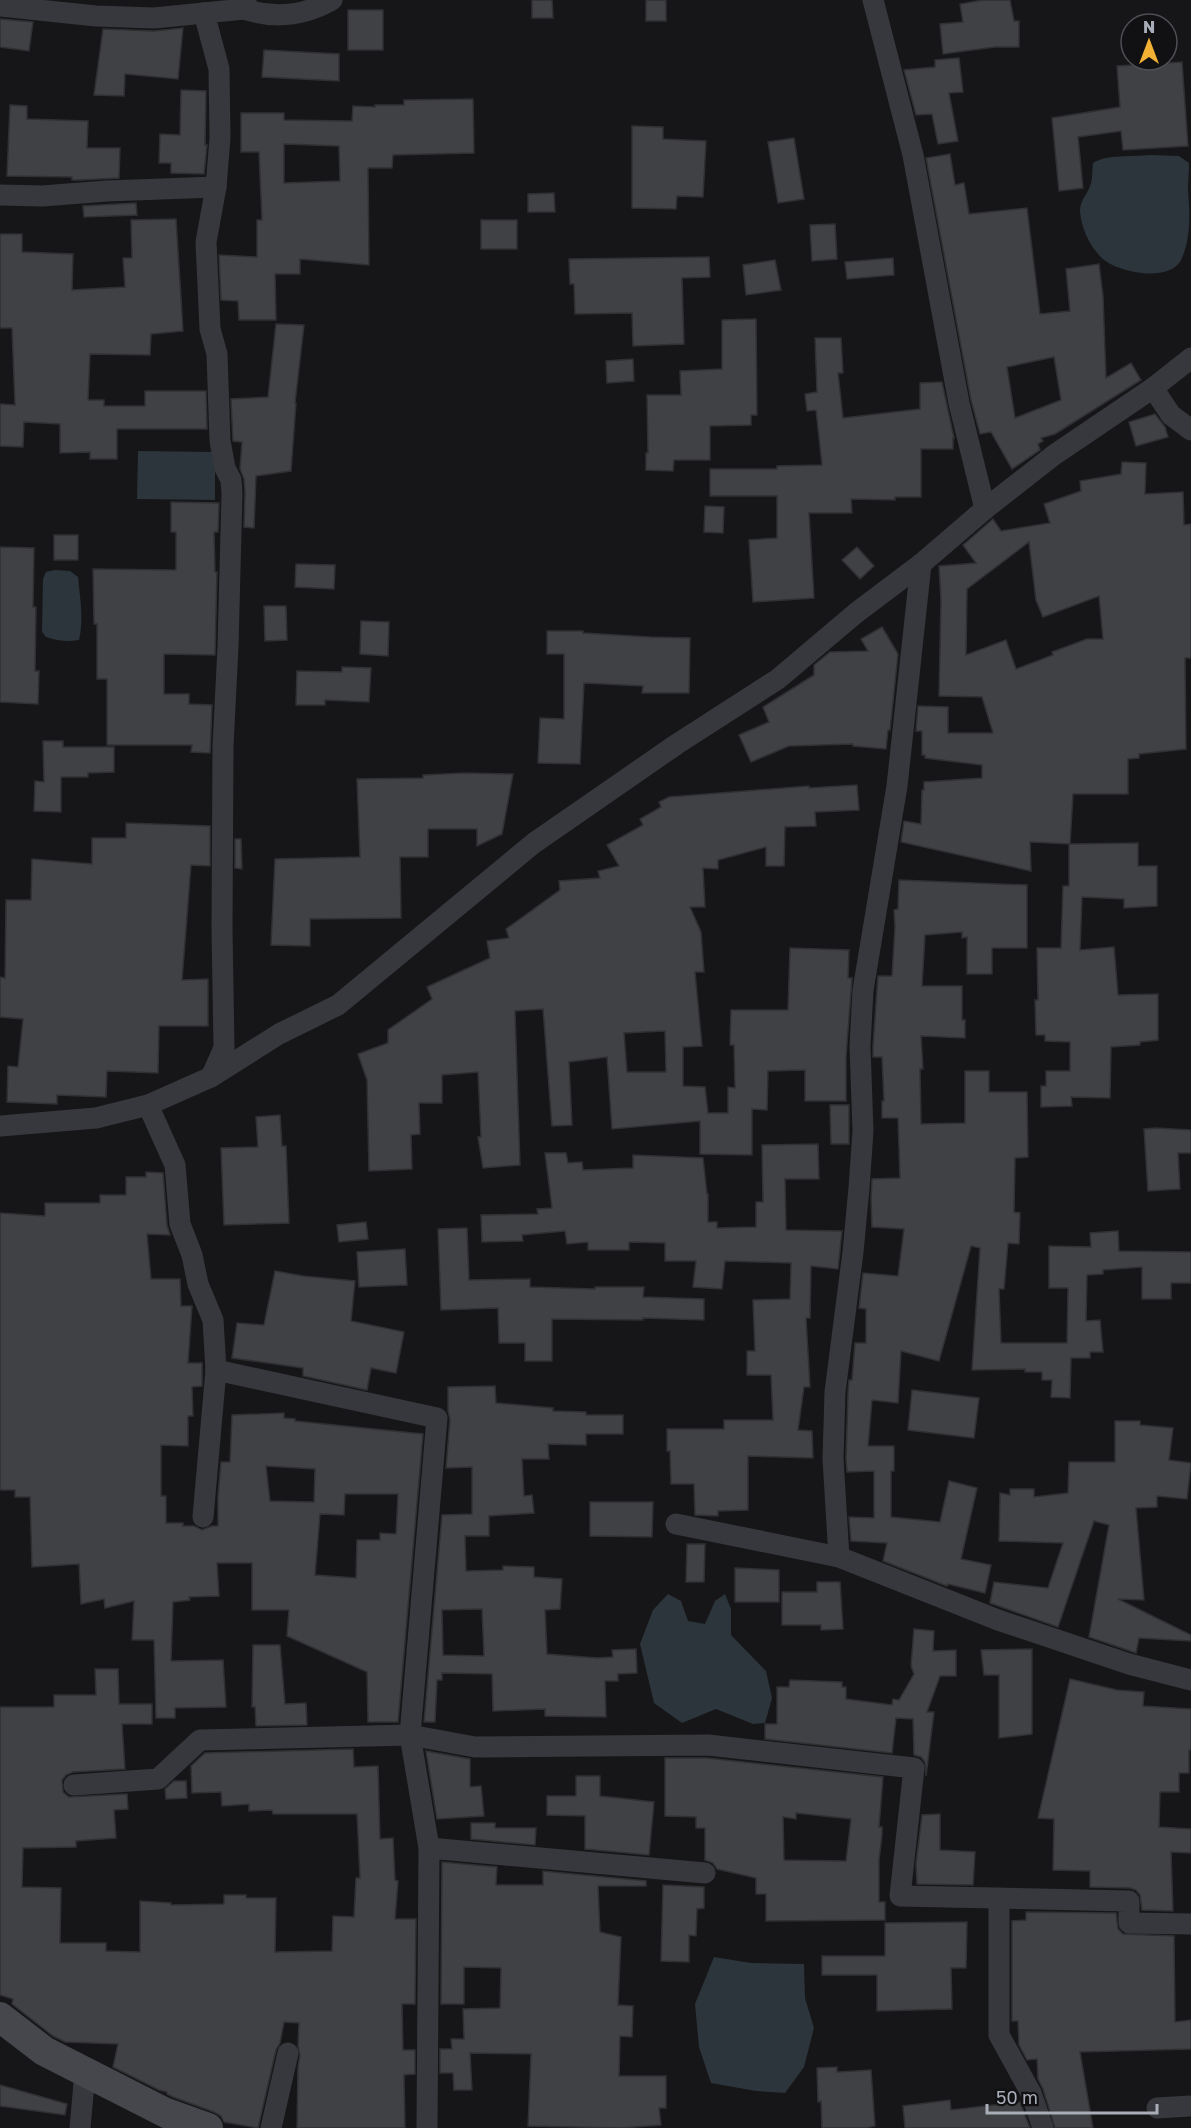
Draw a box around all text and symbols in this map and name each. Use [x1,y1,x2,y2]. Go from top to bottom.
north arrow [1119,12,1179,72]
text: N [1143,17,1155,37]
scale bar [987,2077,1156,2115]
text: 50 m [996,2086,1038,2108]

